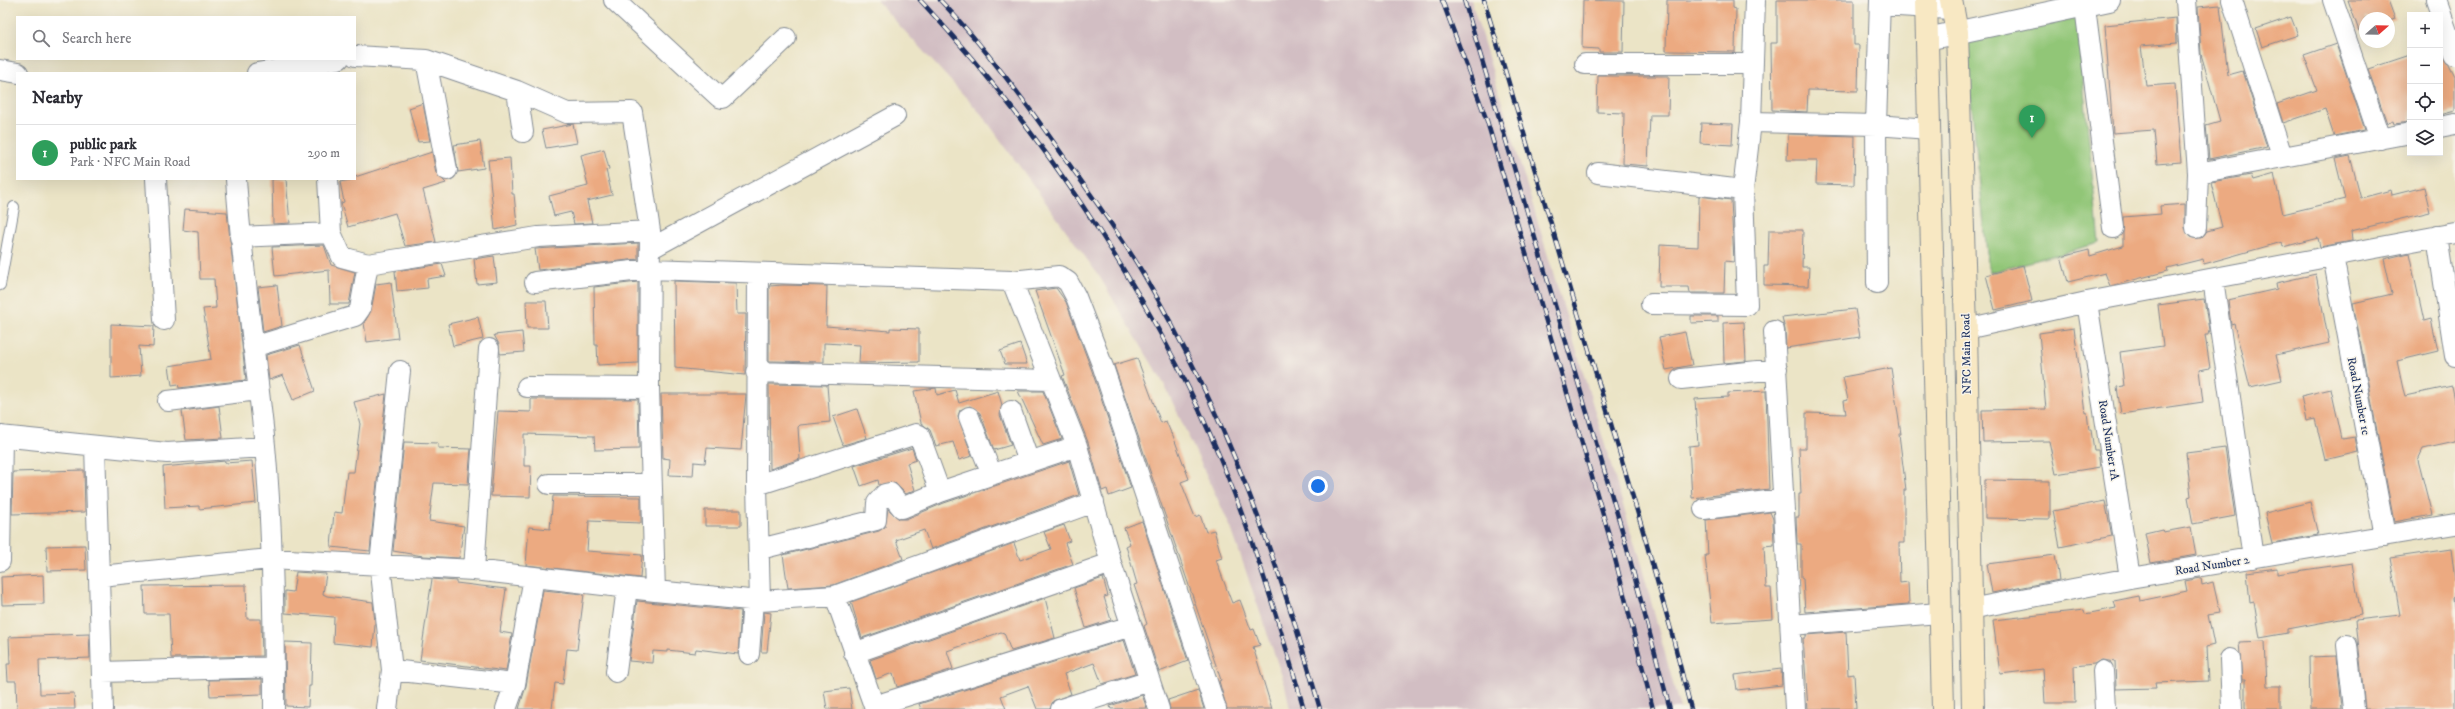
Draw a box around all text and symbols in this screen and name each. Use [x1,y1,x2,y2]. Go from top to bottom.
north arrow [2359,12,2395,48]
map controls [2407,12,2443,156]
button: + [2407,12,2443,48]
search box [16,16,356,60]
icon: search [30,27,52,49]
text: Search here [62,29,131,48]
button: − [2407,48,2443,84]
button: locate [2407,84,2443,120]
text: Nearby [32,87,82,109]
pin: 1 [2019,105,2045,138]
button: layers [2407,120,2443,156]
text: public park [70,135,137,154]
text: 1 [43,145,47,161]
text: 290 m [308,145,340,161]
text: Park · NFC Main Road [70,154,190,170]
street label: NFC Main Road [1958,314,1975,394]
street label: Road Number 1c [2344,356,2373,436]
street label: Road Number 1A [2095,399,2122,482]
your location [1308,476,1328,496]
street label: Road Number 2 [2174,552,2251,579]

